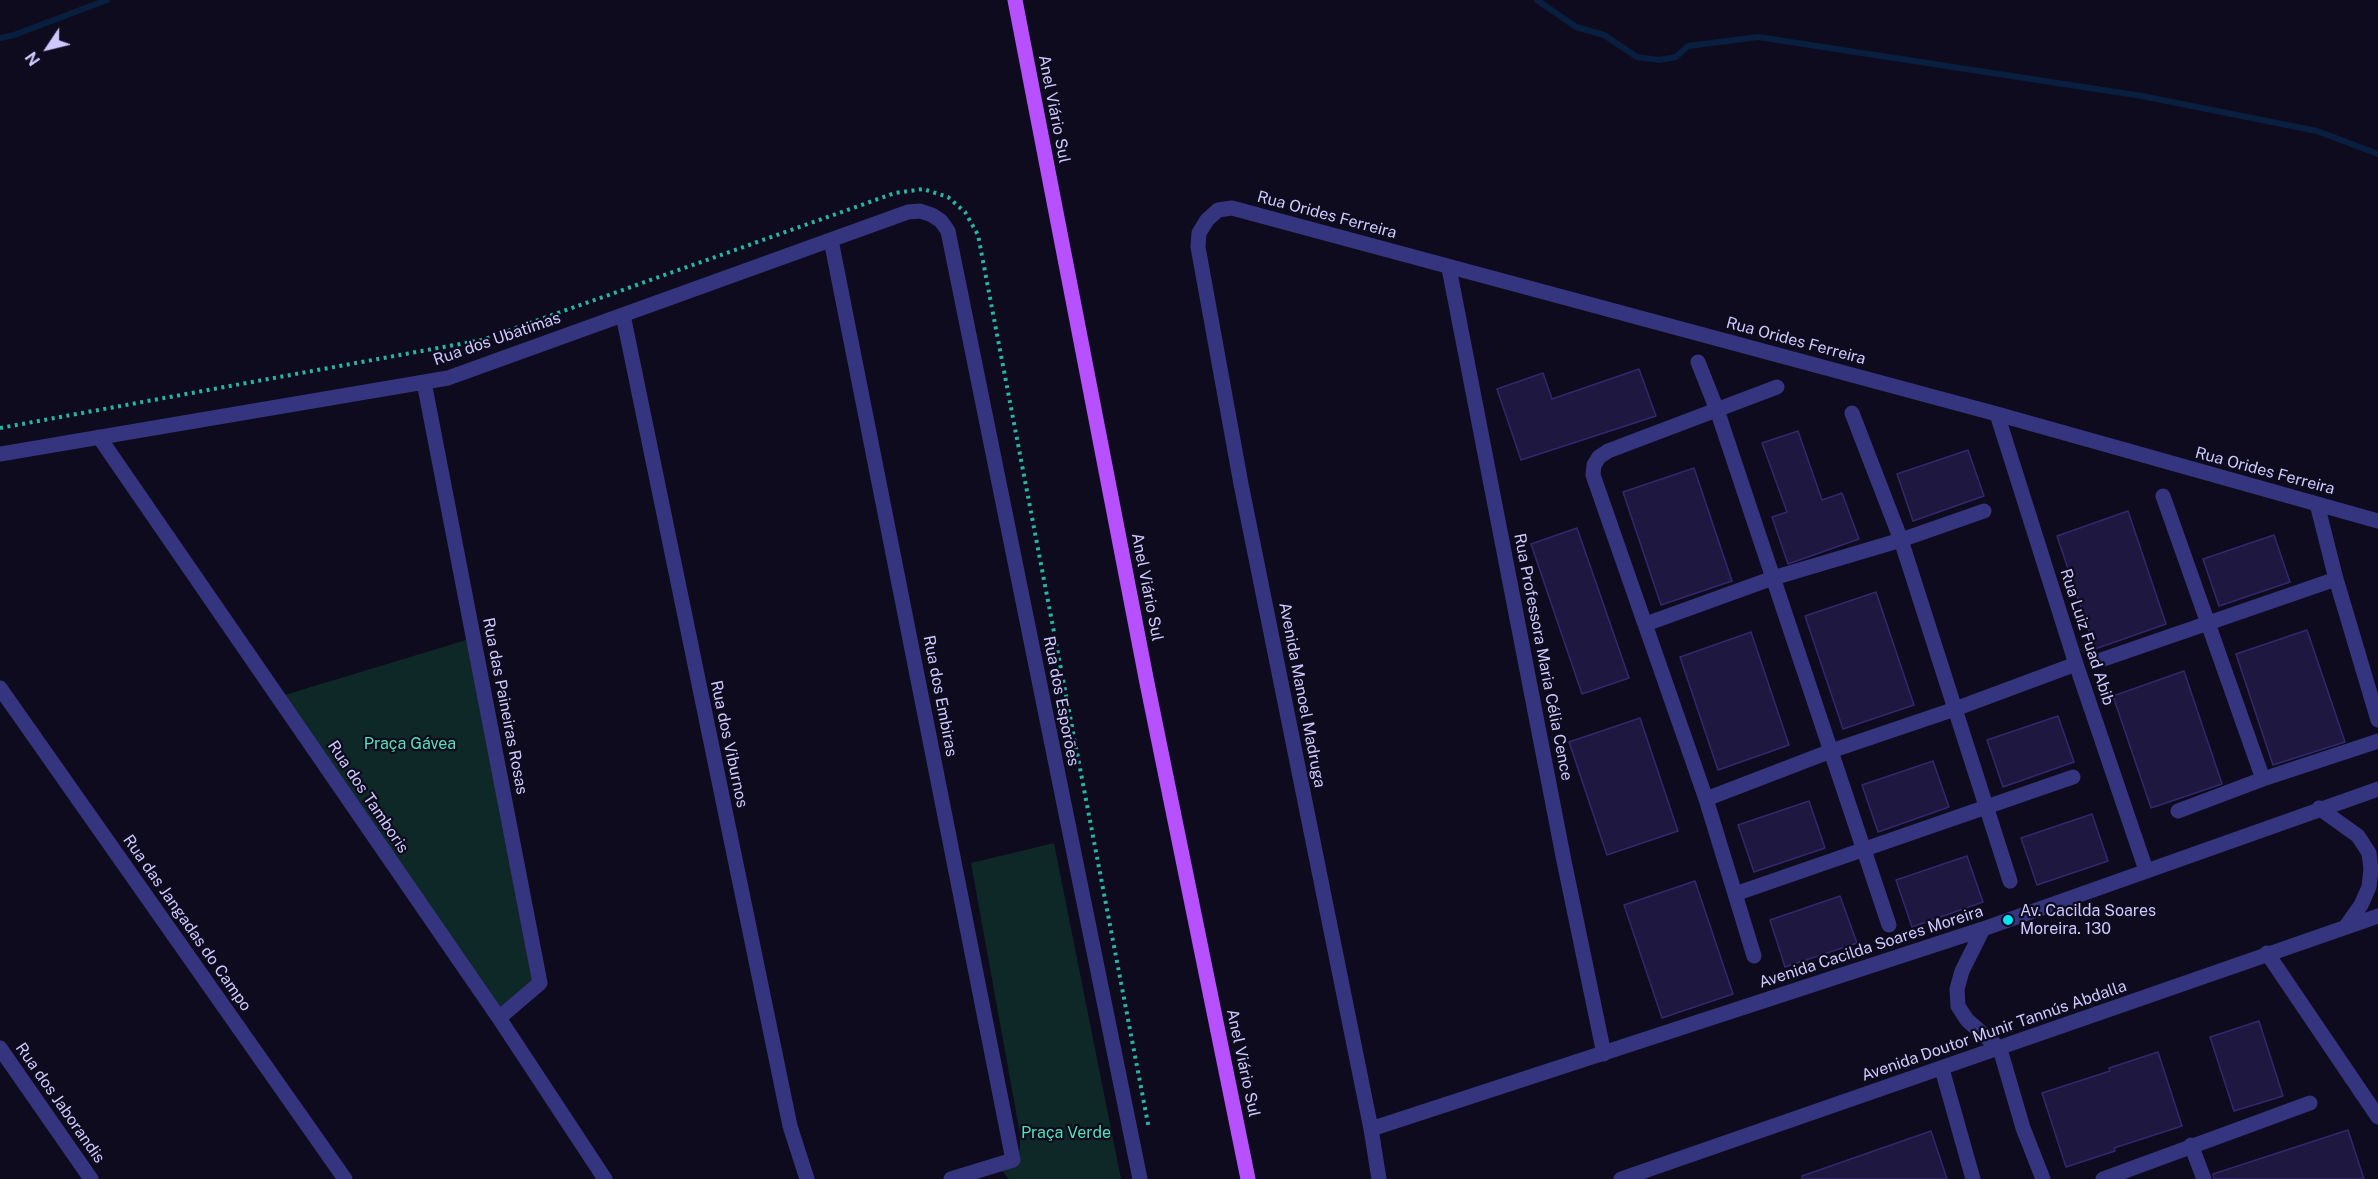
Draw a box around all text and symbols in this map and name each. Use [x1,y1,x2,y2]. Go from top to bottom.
north arrow [18,18,78,78]
text: N [21,48,44,69]
street label: Anel Viário Sul [1034,53,1074,165]
street label: Rua Orides Ferreira [1255,187,1399,243]
street label: Rua dos Ubatimas [431,308,563,370]
street label: Rua Orides Ferreira [1724,313,1868,369]
street label: Rua Orides Ferreira [2193,443,2337,499]
street label: Anel Viário Sul [1127,531,1167,643]
street label: Rua Professora Maria Célia Cence [1510,532,1576,782]
street label: Rua Luiz Fuad Abib [2056,566,2118,708]
street label: Avenida Manoel Madruga [1275,601,1329,789]
street label: Rua das Paineiras Rosas [478,616,532,796]
street label: Rua dos Embiras [919,634,961,758]
street label: Rua dos Esporões [1039,634,1083,768]
street label: Rua dos Viburnos [706,679,752,809]
park label: Praça Gávea [364,734,456,754]
street label: Rua dos Tamboris [323,737,413,857]
street label: Rua das Jangadas do Campo [119,831,255,1015]
place label: Av. Cacilda Soares Moreira. 130 [2020,901,2156,939]
street label: Avenida Cacilda Soares Moreira [1756,902,1986,992]
marker: Av. Cacilda Soares Moreira. 130 [2001,913,2015,927]
street label: Avenida Doutor Munir Tannús Abdalla [1859,976,2129,1086]
street label: Anel Viário Sul [1222,1007,1264,1119]
street label: Rua dos Jaborandis [11,1039,109,1167]
park label: Praça Verde [1021,1123,1111,1143]

